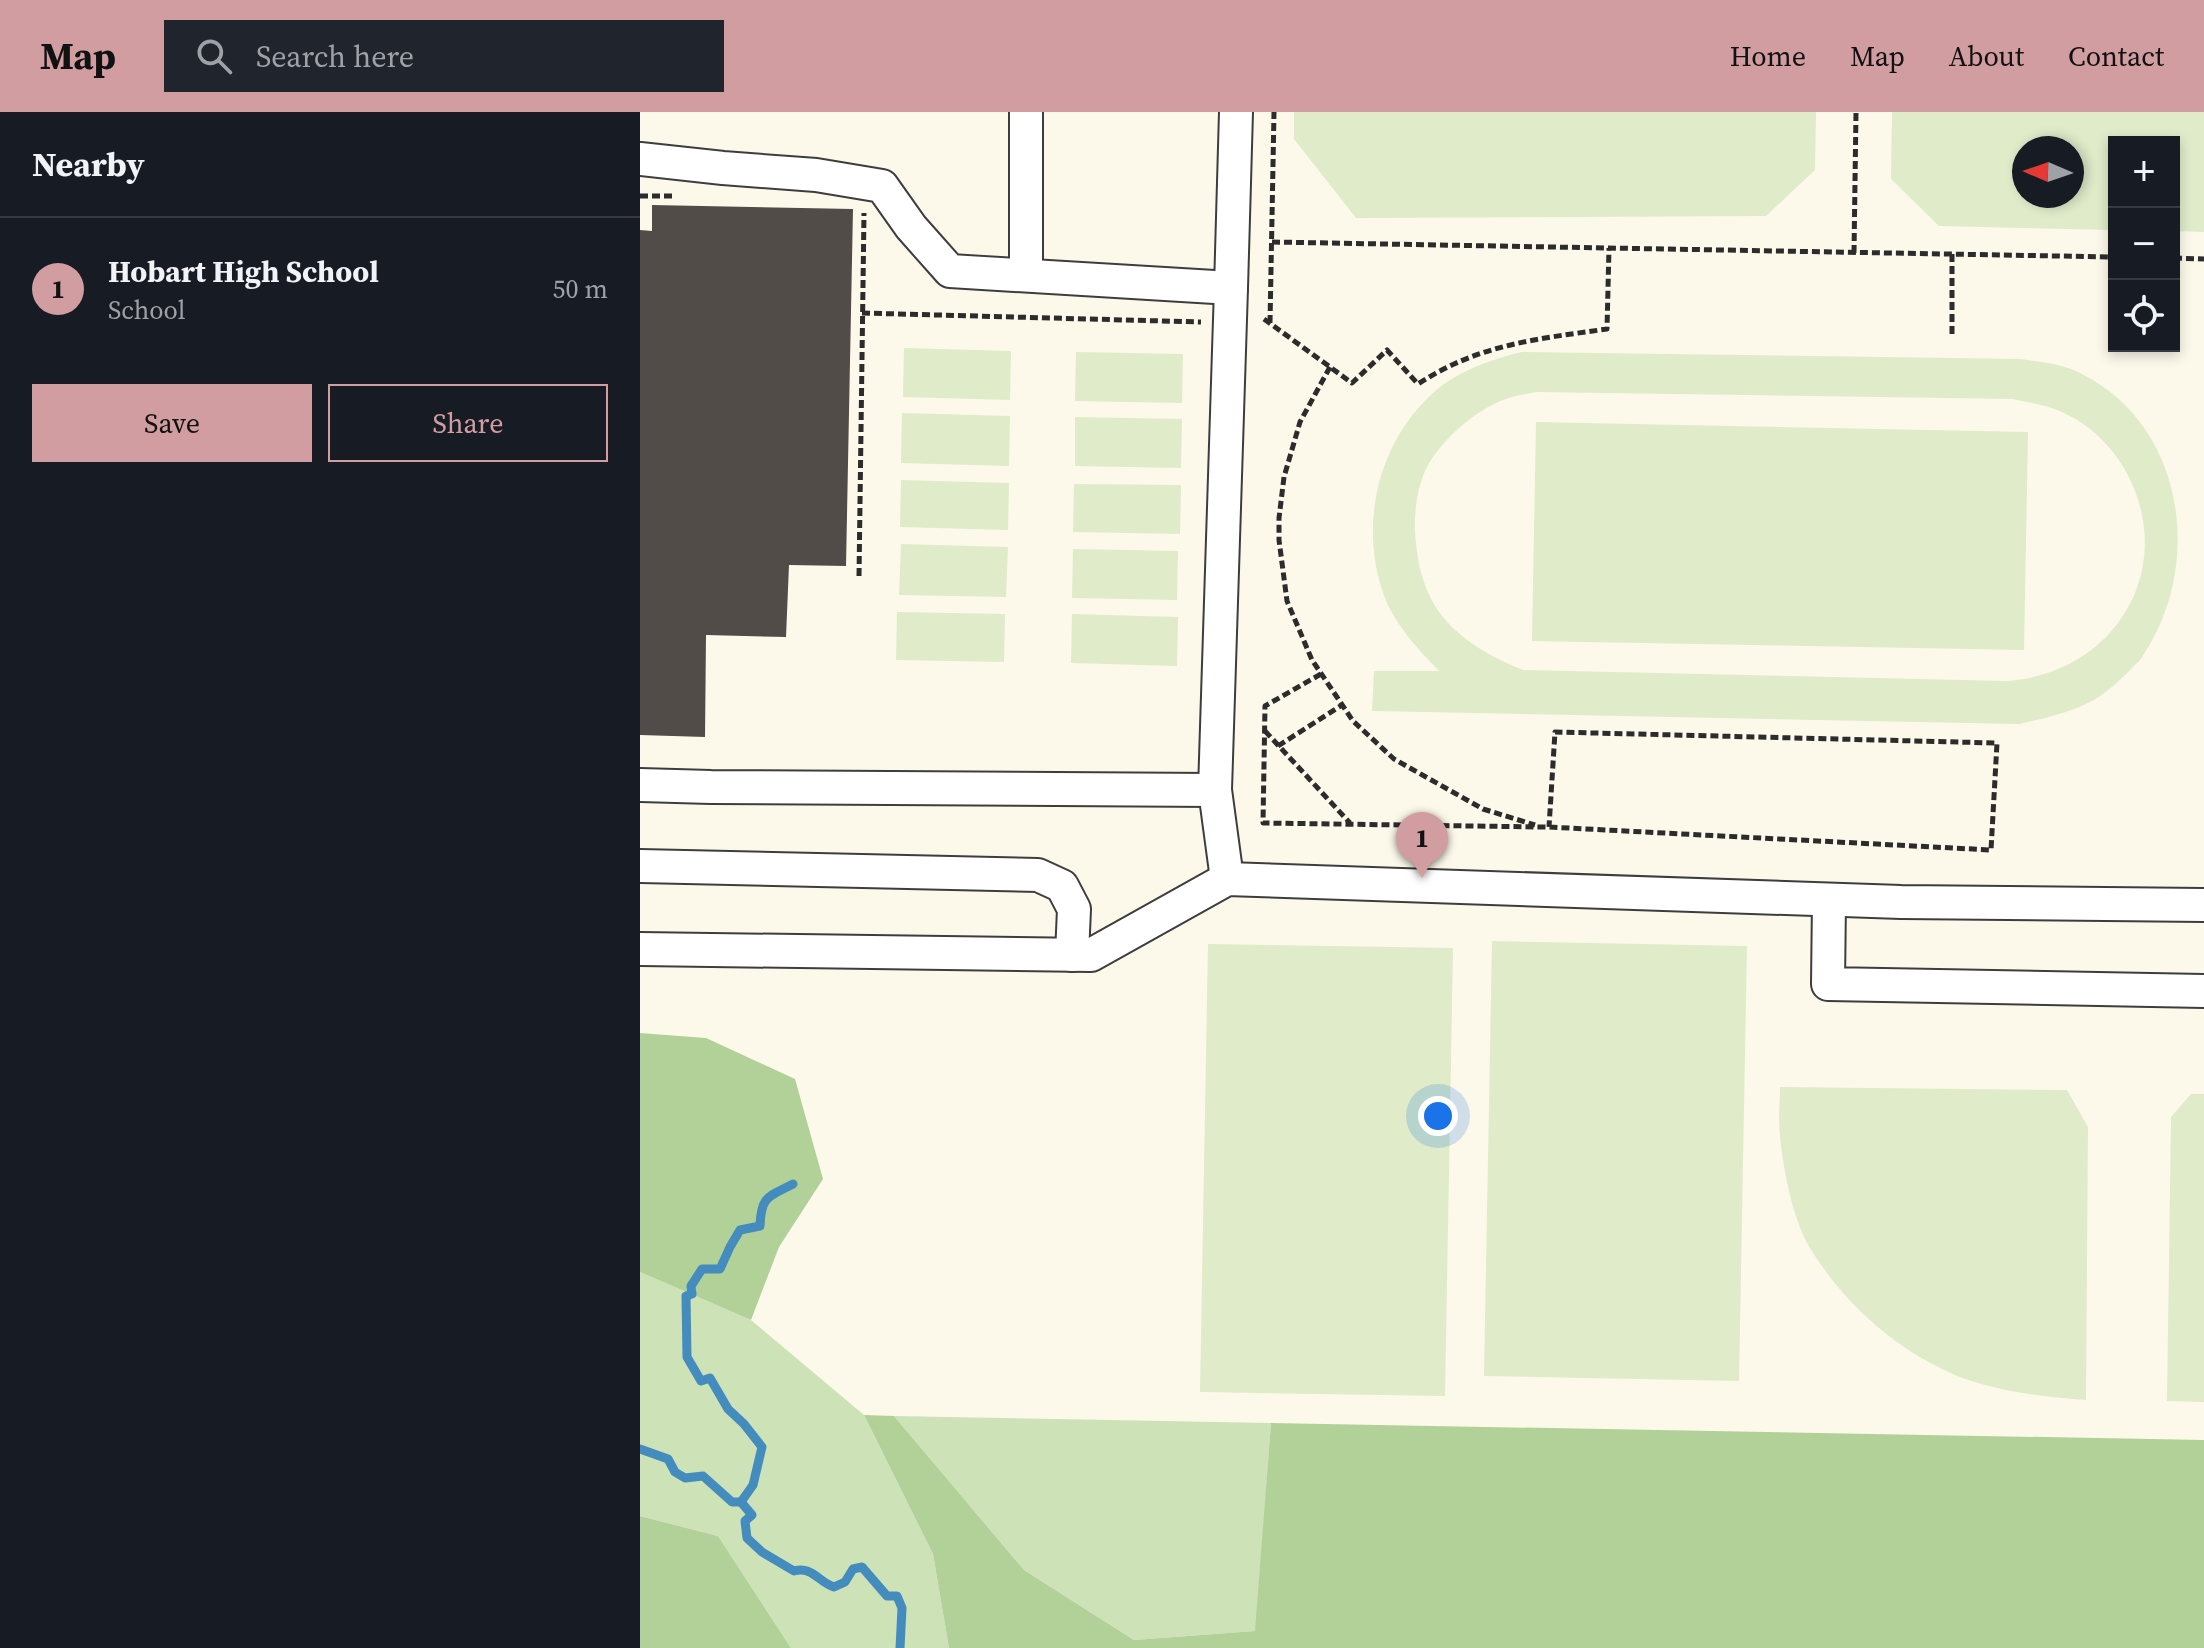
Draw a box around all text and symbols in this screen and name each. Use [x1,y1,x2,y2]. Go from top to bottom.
search box [164,20,724,92]
text: Map [40,30,116,82]
icon: search [192,34,236,78]
text: Search here [256,36,414,77]
text: Home [1730,37,1806,75]
text: Map [1850,37,1905,75]
text: About [1949,37,2024,75]
text: Contact [2068,37,2164,75]
north arrow [2012,136,2084,208]
map controls [2108,136,2180,352]
button: + [2108,136,2180,208]
text: Nearby [32,141,145,187]
button: − [2108,208,2180,280]
text: Hobart High School [108,251,379,292]
text: 1 [51,271,65,307]
text: 50 m [553,271,608,307]
button: locate [2108,280,2180,352]
text: School [108,292,185,328]
button: Save [32,384,312,462]
button: Share [328,384,608,462]
pin: 1 [1396,812,1448,878]
your location [1418,1096,1458,1136]

